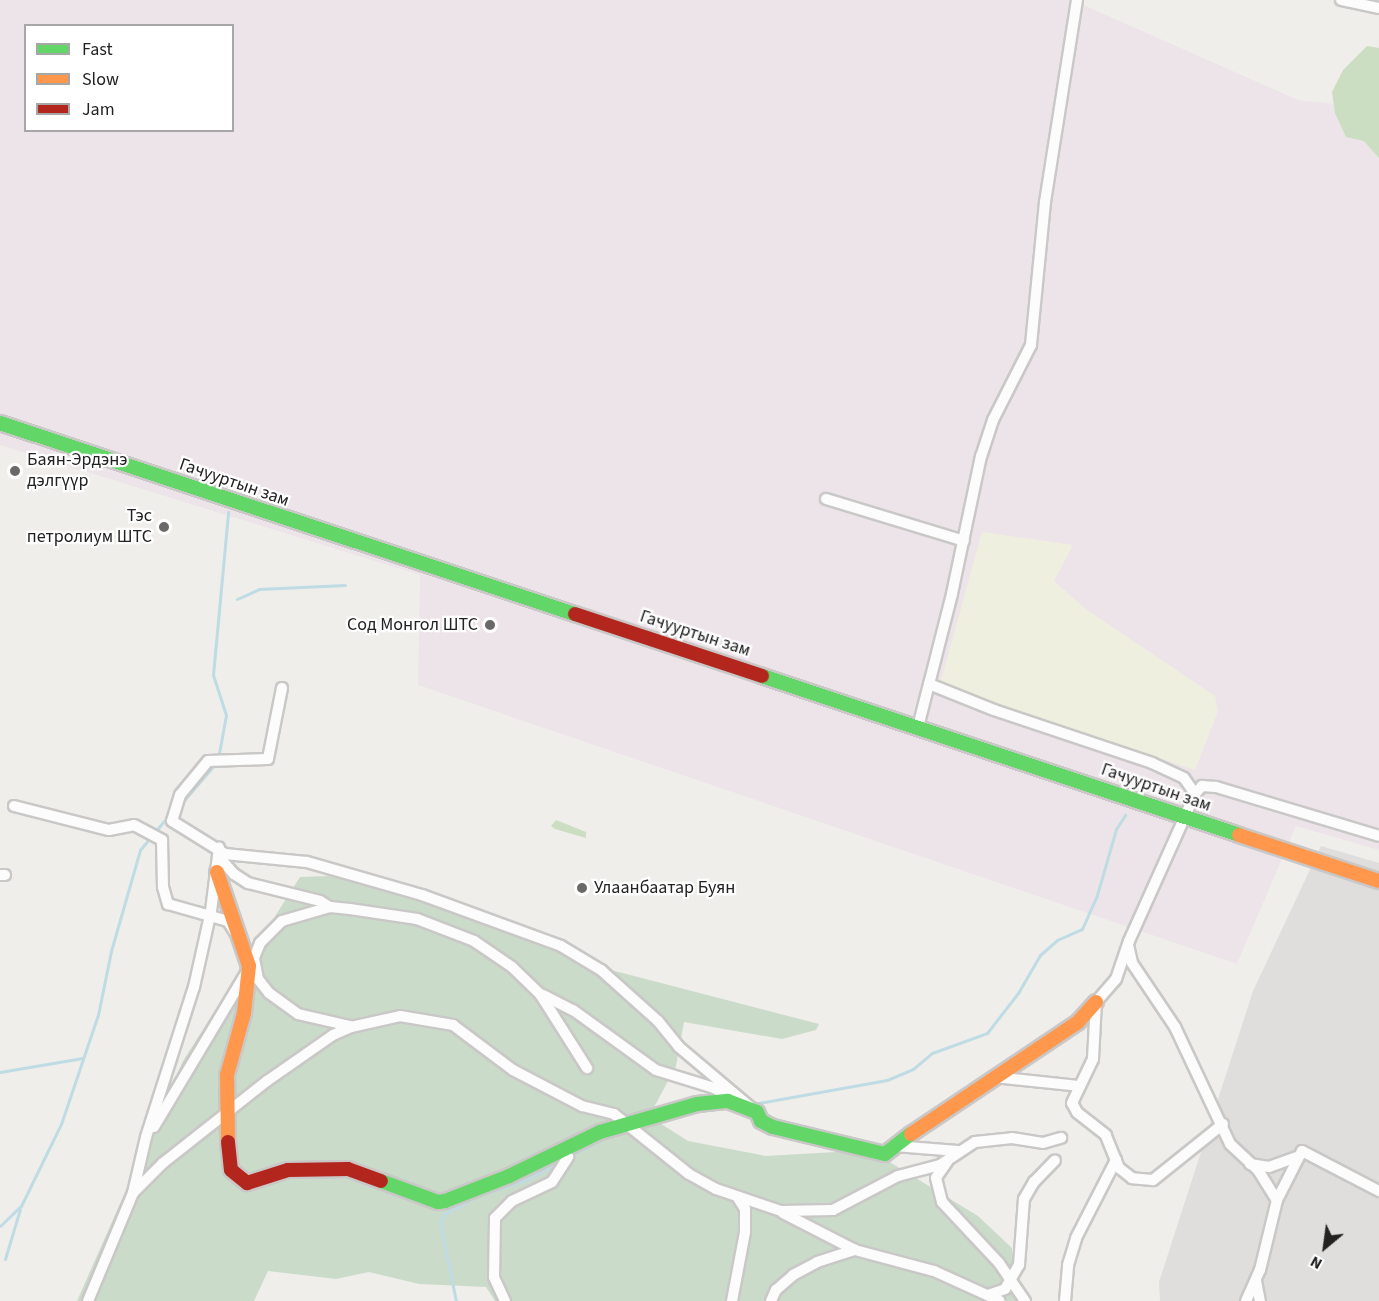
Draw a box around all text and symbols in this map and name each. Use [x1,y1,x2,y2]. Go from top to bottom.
legend [24,24,234,132]
text: Fast [82,37,113,62]
text: Slow [82,67,119,92]
text: Jam [82,97,115,122]
place label: Баян-Эрдэнэ дэлгүүр [27,450,128,492]
street label: Гачууртын зам [176,454,292,512]
marker: Баян-Эрдэнэ дэлгүүр [8,464,22,478]
place label: Тэс петролиум ШТС [27,506,152,548]
marker: Тэс петролиум ШТС [157,520,171,534]
street label: Гачууртын зам [637,606,753,662]
place label: Сод Монгол ШТС [347,614,478,636]
marker: Сод Монгол ШТС [483,618,497,632]
street label: Гачууртын зам [1098,759,1214,817]
place label: Улаанбаатар Буян [594,877,735,899]
marker: Улаанбаатар Буян [575,881,589,895]
north arrow [1295,1217,1355,1277]
text: N [1306,1251,1326,1275]

